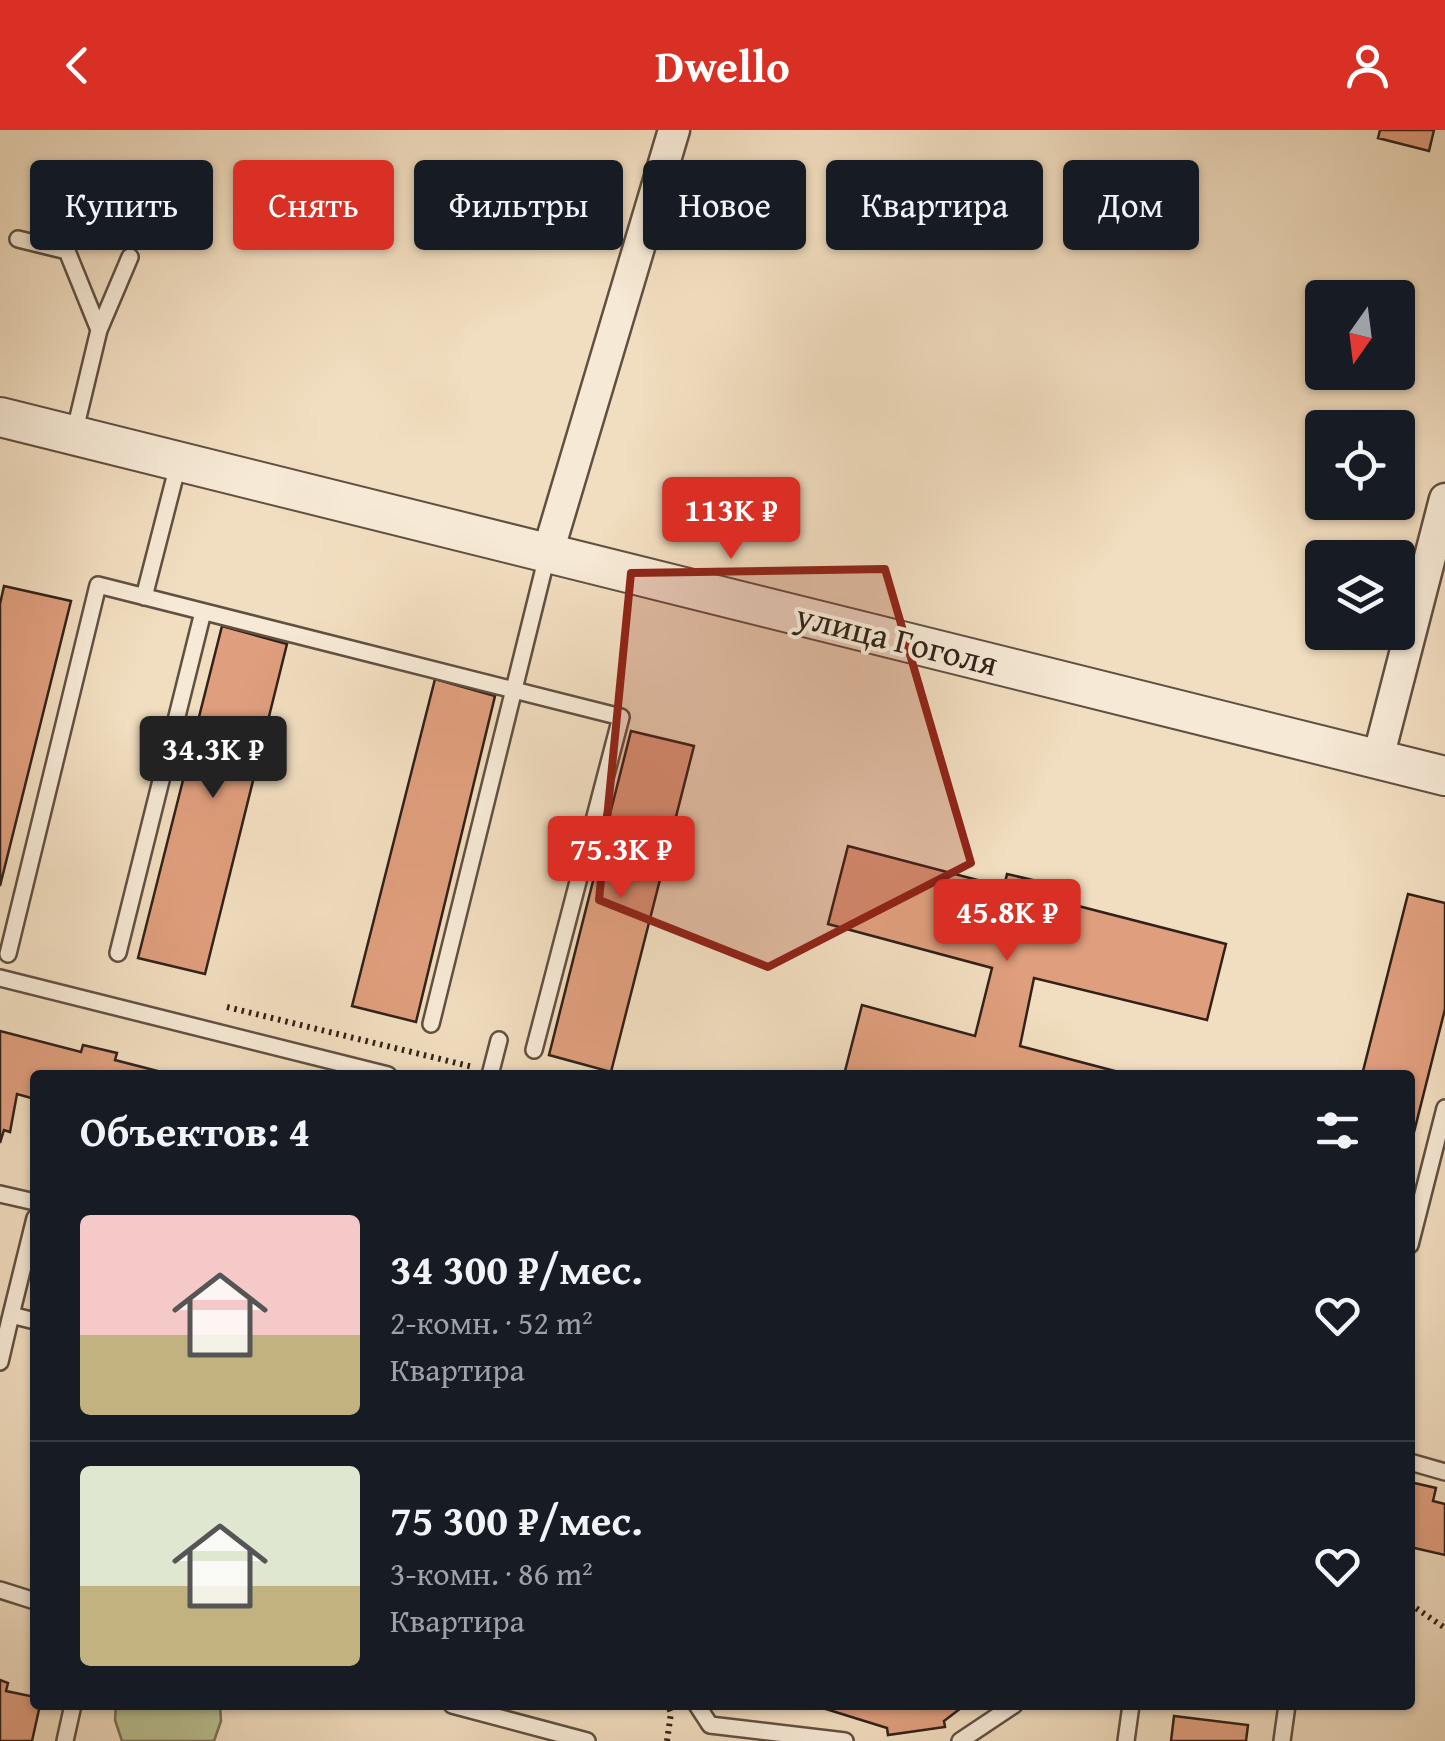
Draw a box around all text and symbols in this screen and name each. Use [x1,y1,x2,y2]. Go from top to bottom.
text: Dwello [655,33,790,98]
icon: back [50,38,105,93]
icon: person [1340,38,1395,93]
chip: Купить [30,160,213,250]
chip: Снять [233,160,394,250]
chip: Фильтры [414,160,623,250]
chip: Новое [643,160,806,250]
chip: Квартира [826,160,1043,250]
chip: Дом [1063,160,1199,250]
north arrow [1305,280,1415,390]
map controls [1305,280,1415,650]
button: locate [1305,410,1415,520]
pin: 113K ₽ [650,477,812,562]
text: 113K ₽ [684,486,778,533]
button: layers [1305,540,1415,650]
street label: улица Гоголя [790,589,1003,689]
pin: 34.3K ₽ [121,716,305,801]
text: 34.3K ₽ [162,725,264,772]
pin: 75.3K ₽ [529,816,713,901]
text: 75.3K ₽ [570,825,672,872]
pin: 45.8K ₽ [915,879,1099,964]
text: 45.8K ₽ [956,888,1058,935]
text: Объектов: 4 [80,1100,310,1161]
icon: filters [1310,1103,1365,1158]
text: 34 300 ₽/мес. [390,1238,643,1299]
icon: home [160,1255,280,1375]
icon: heart [1310,1288,1365,1343]
text: 2-комн. · 52 m² [390,1299,593,1346]
text: Квартира [390,1346,525,1393]
text: 75 300 ₽/мес. [390,1489,643,1550]
icon: home [160,1506,280,1626]
icon: heart [1310,1539,1365,1594]
text: 3-комн. · 86 m² [390,1550,593,1597]
text: Квартира [390,1597,525,1644]

